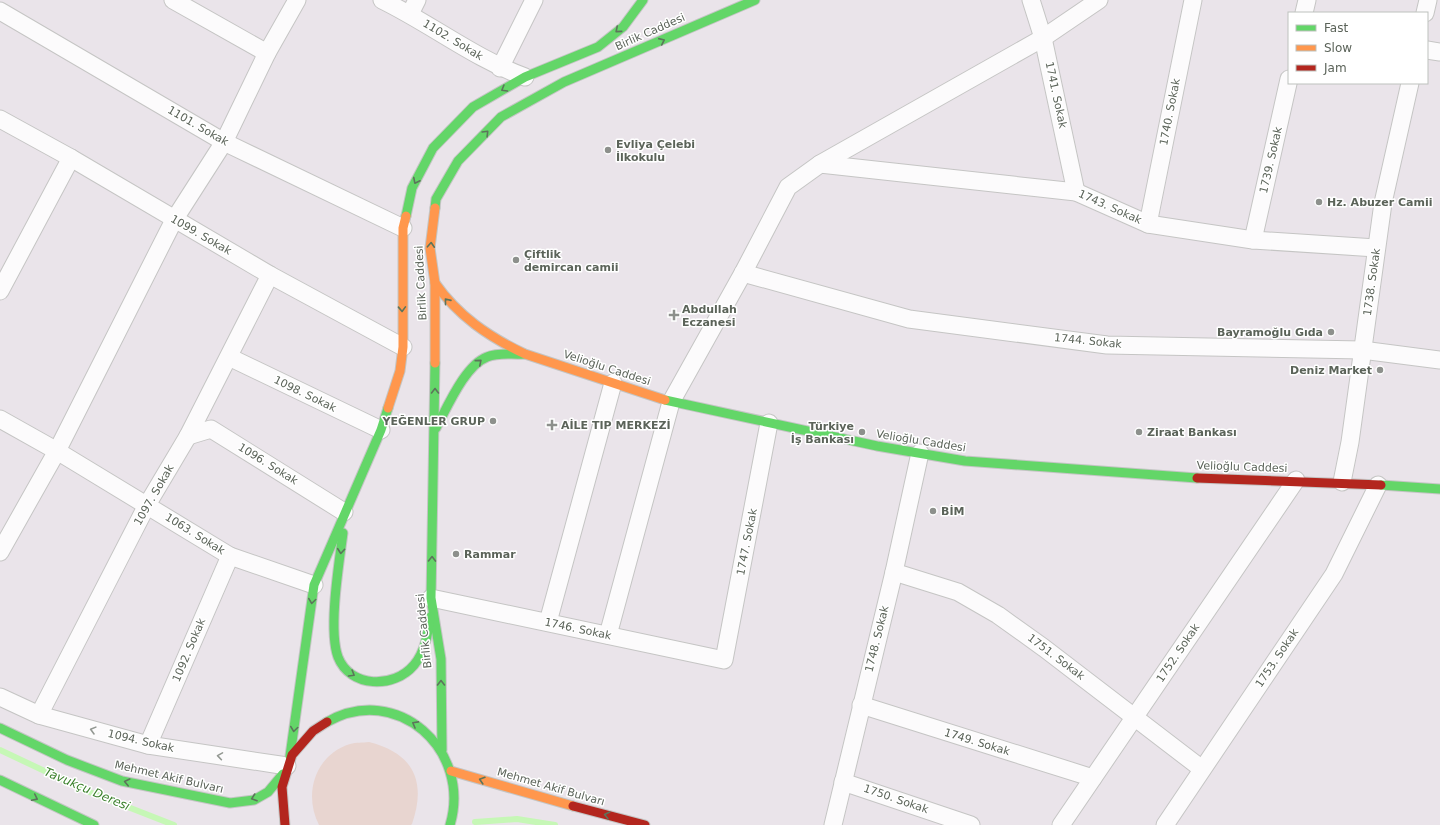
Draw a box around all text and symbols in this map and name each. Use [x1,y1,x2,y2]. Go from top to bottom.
street label: Birlik Caddesi [613,11,687,53]
legend [1288,12,1428,84]
street label: 1102. Sokak [421,17,486,63]
text: Fast [1324,21,1348,35]
one-way arrow [616,25,623,32]
one-way arrow [657,38,665,46]
text: Slow [1324,41,1352,55]
street label: 1741. Sokak [1043,60,1070,130]
text: Jam [1323,61,1347,75]
street label: 1740. Sokak [1157,77,1183,147]
one-way arrow [501,85,508,92]
street label: 1101. Sokak [165,103,231,149]
street label: 1739. Sokak [1257,125,1285,195]
one-way arrow [481,130,489,138]
place label: Evliya Çelebi İlkokulu [616,138,695,164]
marker: Evliya Çelebi İlkokulu [603,145,613,155]
one-way arrow [413,177,421,184]
street label: 1743. Sokak [1076,187,1144,227]
place label: Hz. Abuzer Camii [1327,196,1432,209]
marker: Hz. Abuzer Camii [1314,197,1324,207]
street label: 1099. Sokak [168,212,234,258]
one-way arrow [426,242,435,248]
street label: Birlik Caddesi [413,245,429,321]
street label: 1738. Sokak [1361,247,1383,317]
place label: Çiftlik demircan camii [524,248,619,274]
marker: Çiftlik demircan camii [511,255,521,265]
one-way arrow [445,299,452,306]
place label: Abdullah Eczanesi [682,303,737,329]
one-way arrow [398,306,406,312]
marker: Abdullah Eczanesi [669,310,679,320]
place label: Bayramoğlu Gıda [1217,326,1323,339]
marker: Bayramoğlu Gıda [1326,327,1336,337]
street label: 1744. Sokak [1054,331,1123,351]
street label: Velioğlu Caddesi [562,348,652,388]
one-way arrow [474,360,482,367]
place label: Deniz Market [1290,364,1372,377]
marker: Deniz Market [1375,365,1385,375]
street label: 1098. Sokak [272,373,339,415]
one-way arrow [431,388,439,394]
place label: YEĞENLER GRUP [381,415,485,428]
marker: YEĞENLER GRUP [488,416,498,426]
place label: AİLE TIP MERKEZİ [561,418,670,432]
marker: AİLE TIP MERKEZİ [546,419,558,431]
place label: Türkiye İş Bankası [791,420,854,446]
place label: Ziraat Bankası [1147,426,1237,439]
marker: Türkiye İş Bankası [857,427,867,437]
street label: Velioğlu Caddesi [875,427,967,455]
marker: Ziraat Bankası [1134,427,1144,437]
street label: 1096. Sokak [236,440,301,488]
street label: Velioğlu Caddesi [1196,459,1288,475]
street label: 1097. Sokak [131,462,177,528]
place label: BİM [941,504,964,518]
marker: BİM [928,506,938,516]
street label: 1747. Sokak [734,507,760,577]
street label: 1063. Sokak [163,510,228,558]
one-way arrow [337,548,346,554]
place label: Rammar [464,548,516,561]
marker: Rammar [451,549,461,559]
one-way arrow [428,556,436,562]
street label: Birlik Caddesi [414,593,434,669]
one-way arrow [308,598,317,604]
street label: 1748. Sokak [862,604,892,674]
street label: 1092. Sokak [170,616,209,684]
street label: 1746. Sokak [543,616,613,643]
street label: 1752. Sokak [1154,621,1203,685]
street label: 1753. Sokak [1253,626,1302,690]
street label: 1751. Sokak [1025,631,1088,683]
one-way arrow [348,669,355,676]
one-way arrow [437,680,445,686]
one-way arrow [411,721,419,728]
one-way arrow [90,726,97,735]
one-way arrow [290,726,299,732]
street label: 1749. Sokak [943,726,1012,758]
street label: 1094. Sokak [106,727,176,755]
one-way arrow [217,752,224,761]
street label: Mehmet Akif Bulvarı [113,758,225,796]
water label: Tavukçu Deresi [42,765,133,814]
street label: Mehmet Akif Bulvarı [496,765,606,809]
one-way arrow [479,776,486,785]
one-way arrow [124,778,131,787]
street label: 1750. Sokak [862,782,931,816]
one-way arrow [30,793,38,801]
one-way arrow [251,794,258,802]
one-way arrow [604,811,611,820]

